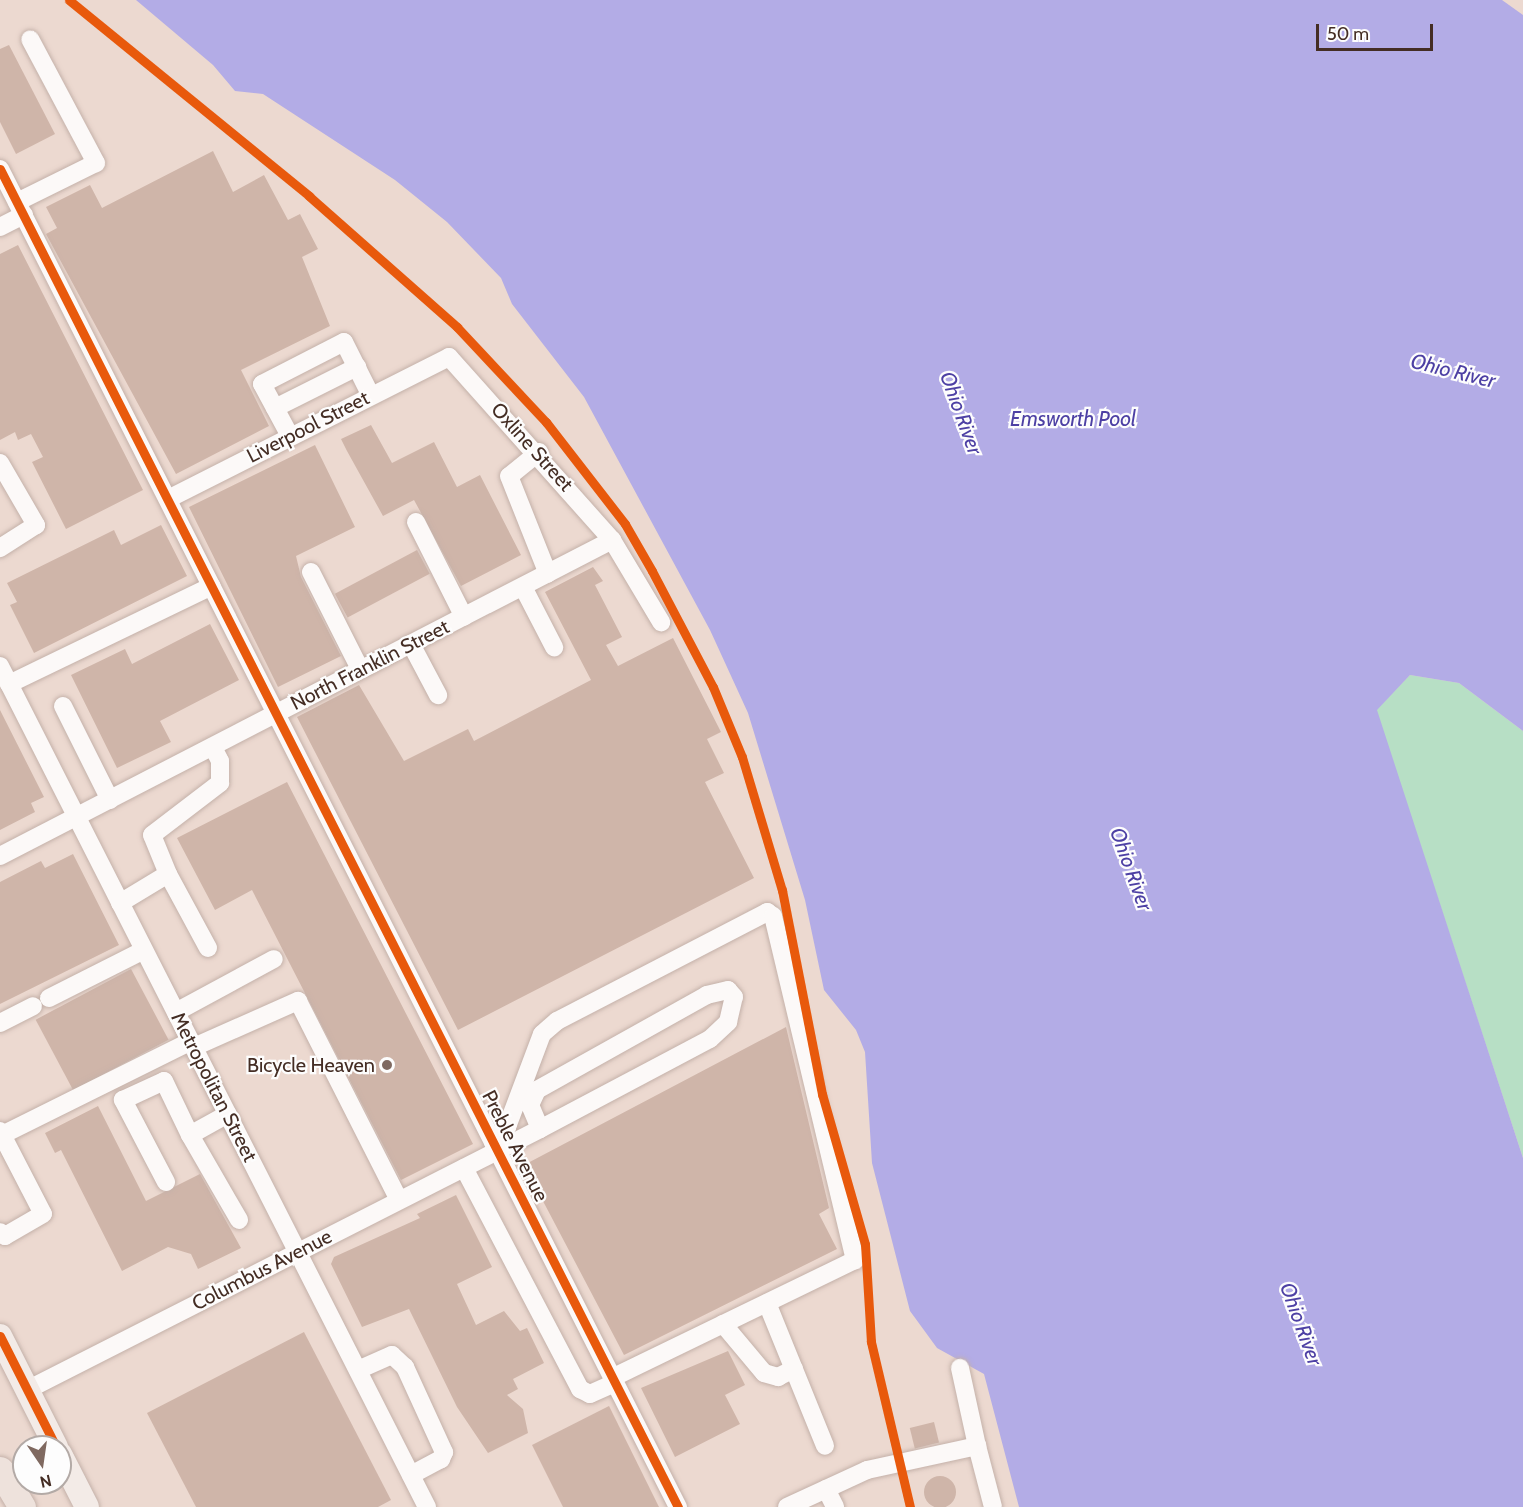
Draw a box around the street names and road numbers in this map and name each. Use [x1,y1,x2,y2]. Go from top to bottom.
street label: Liverpool Street [243,386,373,468]
street label: Oxline Street [486,398,578,496]
street label: North Franklin Street [287,615,453,715]
street label: Metropolitan Street [166,1008,262,1166]
street label: Preble Avenue [477,1086,553,1206]
street label: Columbus Avenue [188,1224,336,1316]

